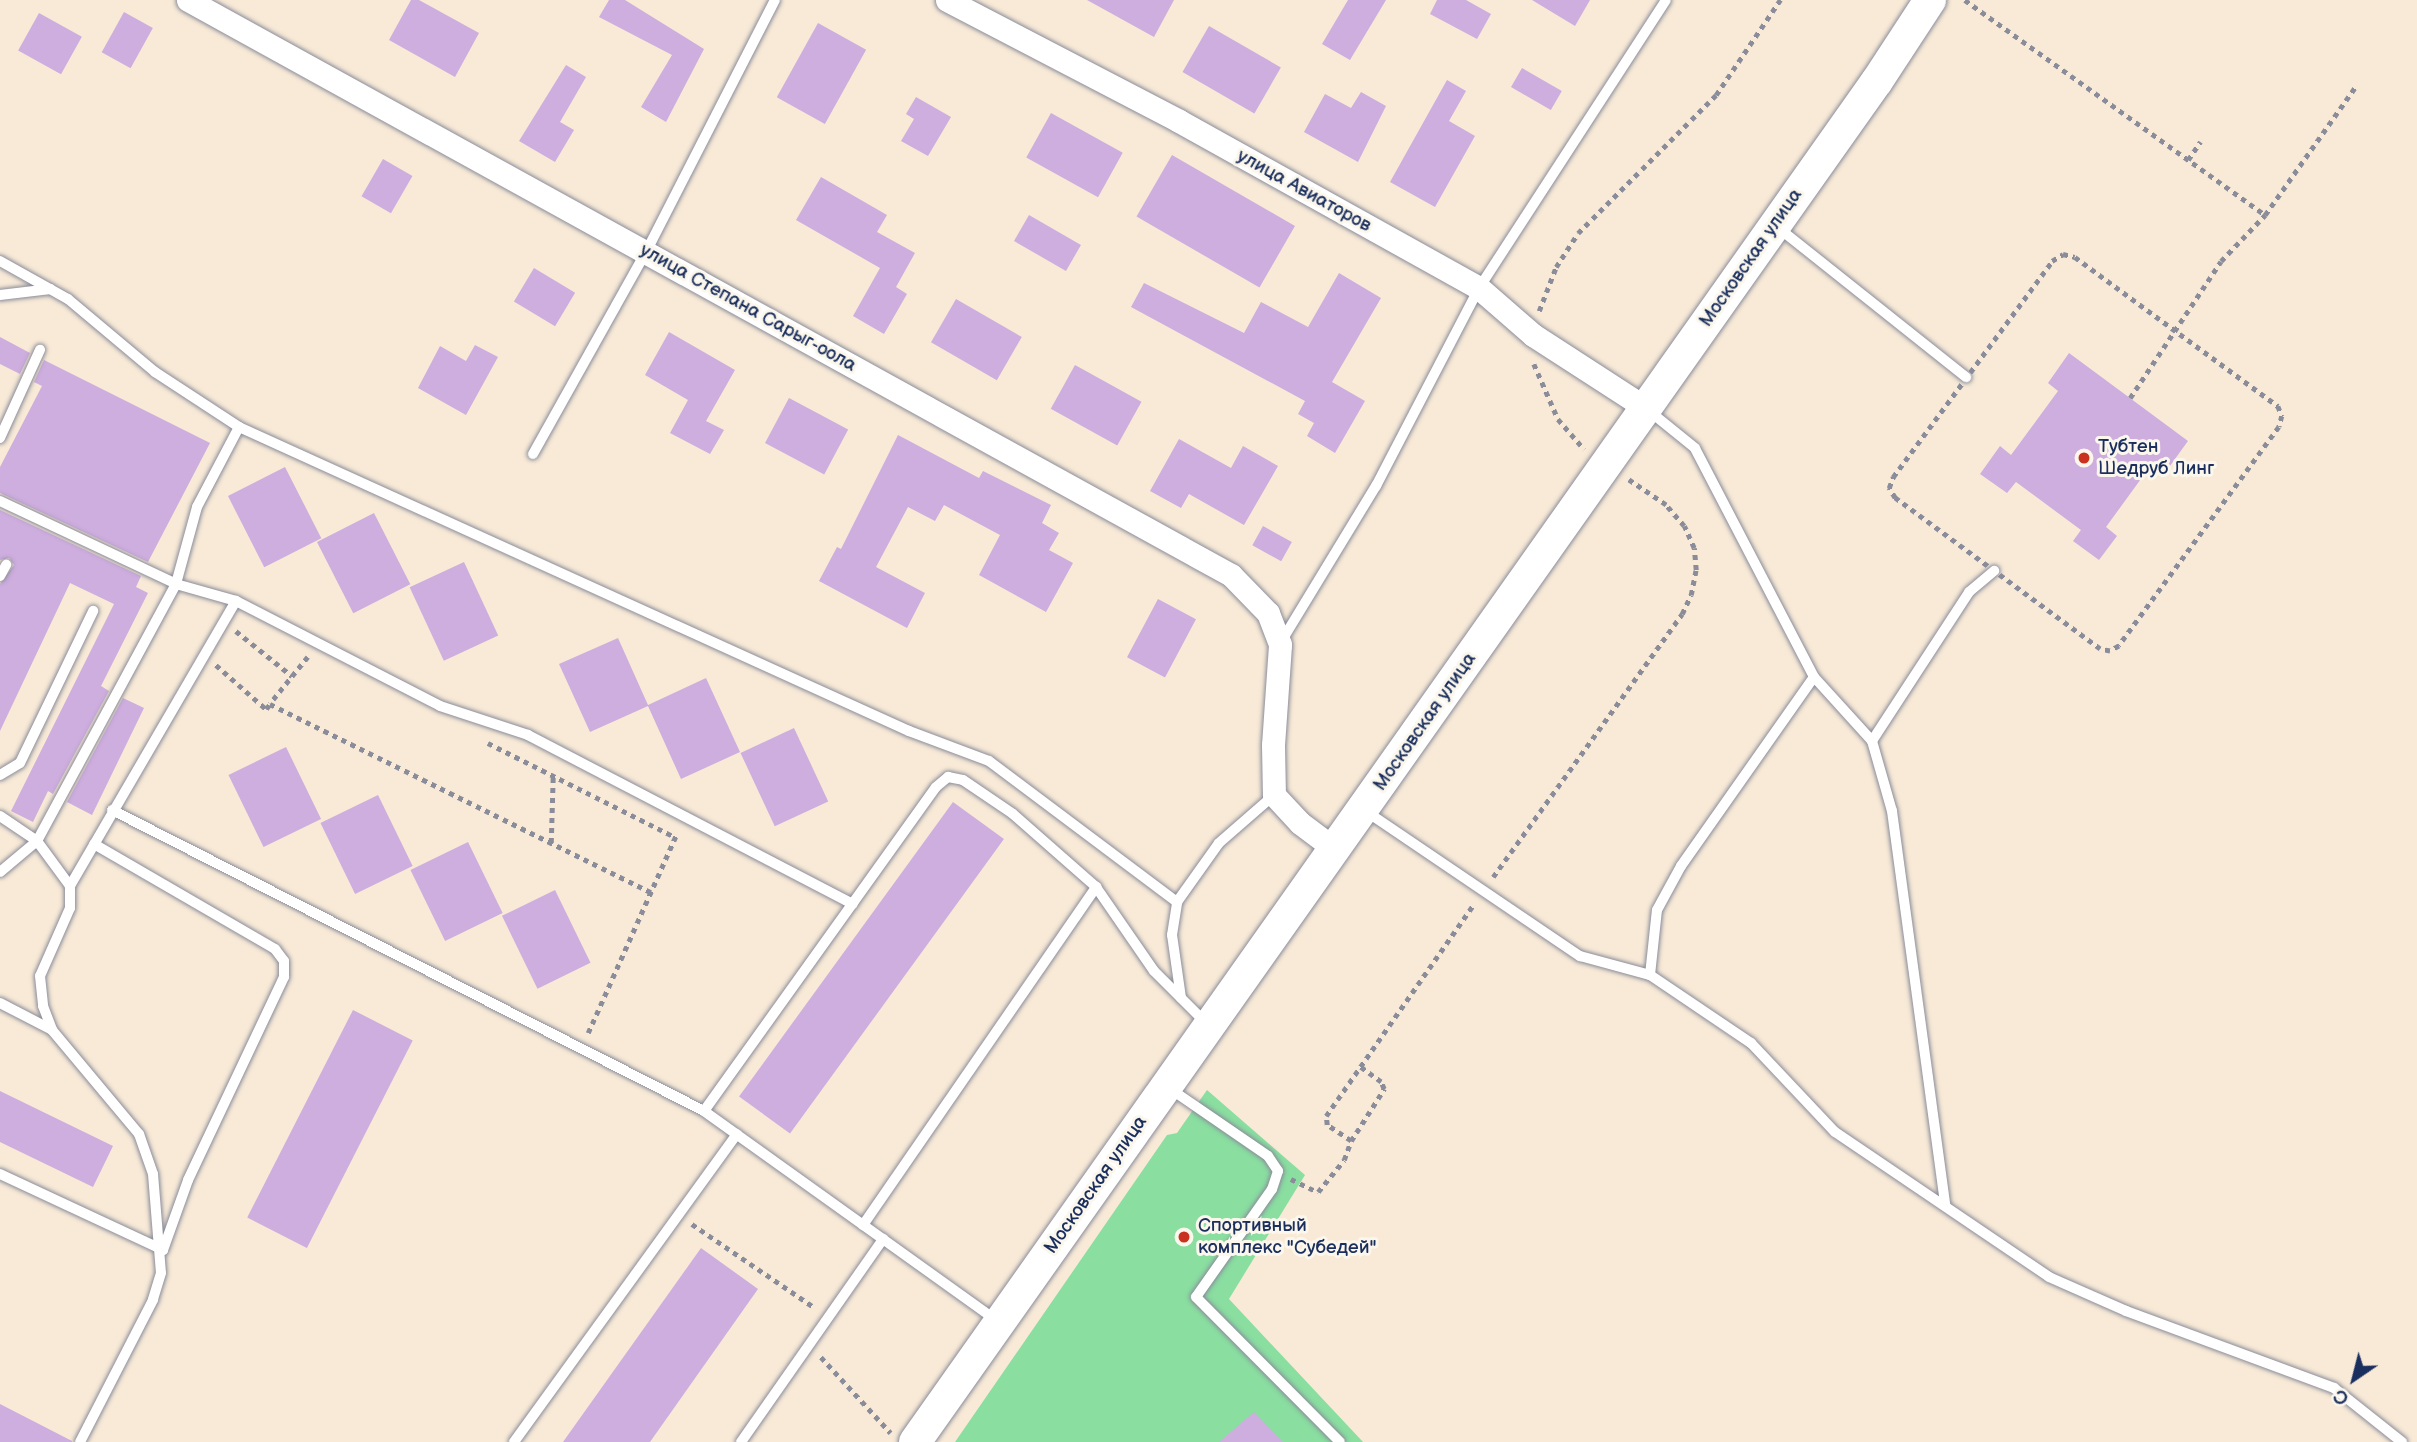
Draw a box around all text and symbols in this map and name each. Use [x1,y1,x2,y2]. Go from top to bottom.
street label: улица Авиаторов [1233,145,1375,237]
street label: Московская улица [1695,185,1807,331]
street label: улица Степана Сарыг-оола [636,239,860,377]
place label: Тубтен Шедруб Линг [2098,436,2214,480]
marker: Тубтен Шедруб Линг [2076,450,2092,466]
street label: Московская улица [1369,649,1481,795]
street label: Московская улица [1040,1112,1152,1258]
place label: Спортивный комплекс "Субедей" [1198,1215,1377,1259]
marker: Спортивный комплекс "Субедей" [1176,1229,1192,1245]
north arrow [2319,1344,2389,1414]
text: С [2330,1383,2354,1410]

